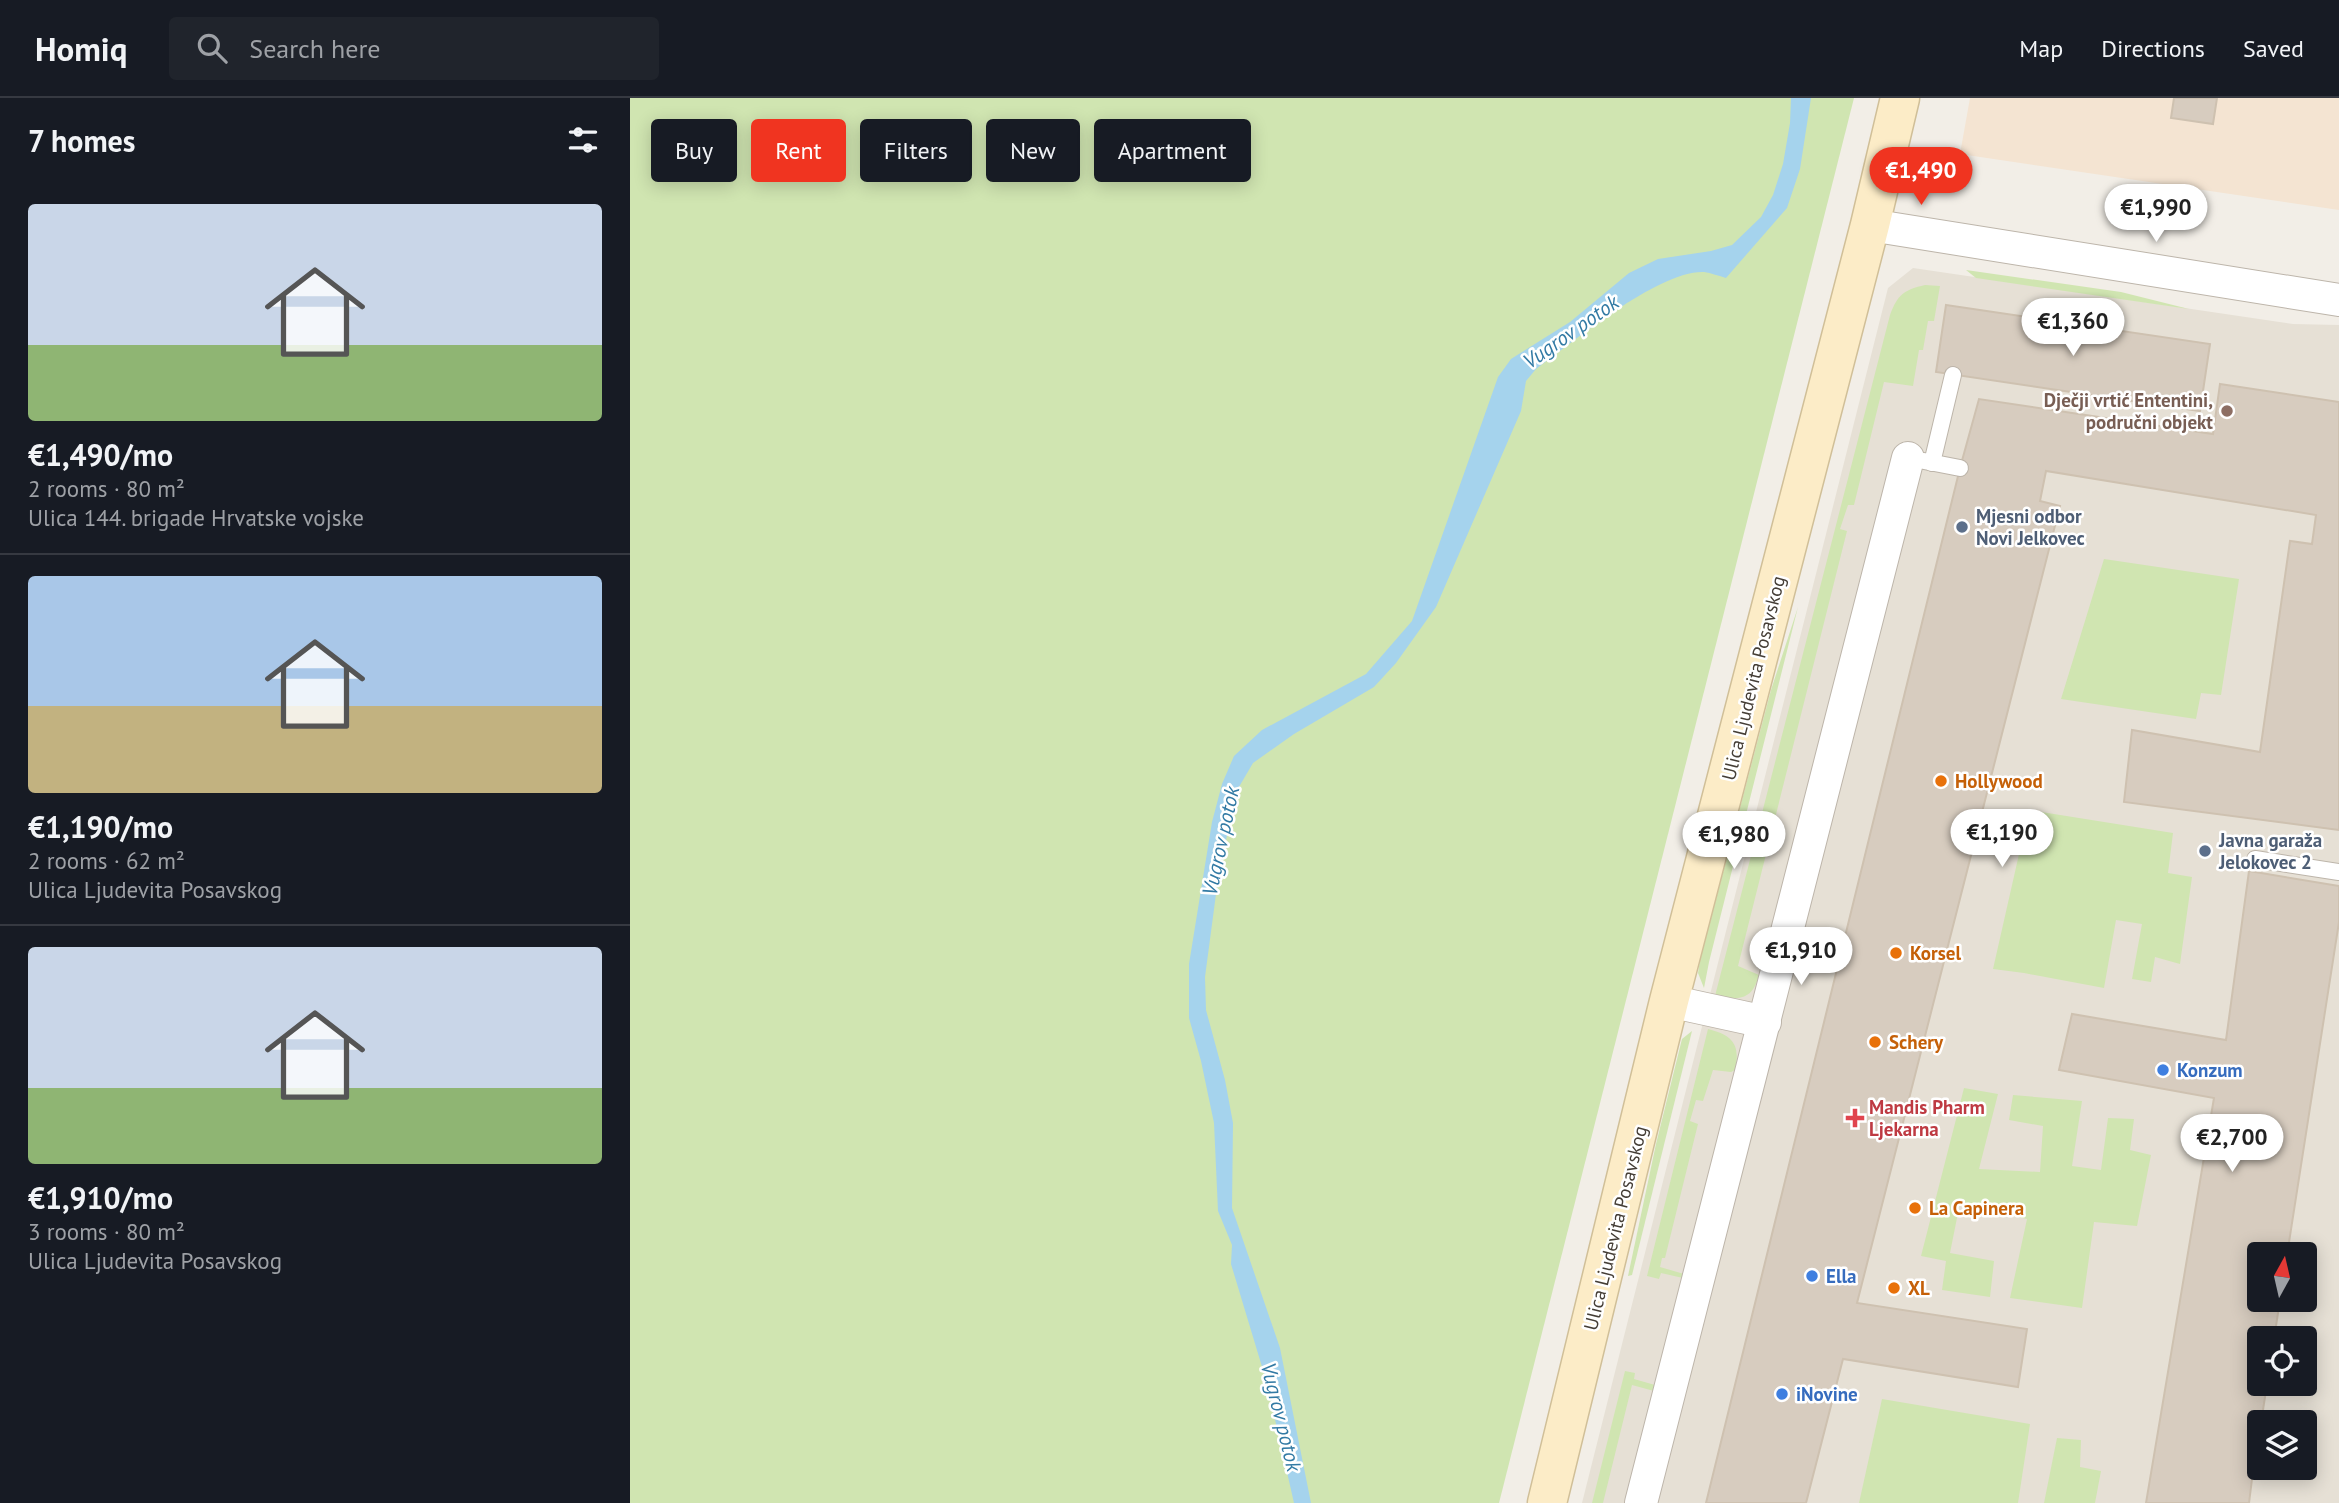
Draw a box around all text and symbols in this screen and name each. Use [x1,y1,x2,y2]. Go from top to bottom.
search box [169,17,659,80]
text: Homiq [35,27,127,70]
icon: search [193,29,231,67]
text: Search here [249,32,380,65]
text: Map [2019,33,2063,64]
text: Directions [2101,33,2205,64]
text: Saved [2243,33,2304,64]
chip: Buy [651,119,737,182]
chip: Rent [751,119,846,182]
chip: Filters [860,119,972,182]
chip: New [986,119,1080,182]
chip: Apartment [1094,119,1251,182]
text: 7 homes [28,121,136,160]
icon: filters [564,121,602,159]
pin: €1,490 [1864,148,1978,207]
text: €1,490 [1885,155,1957,184]
pin: €1,990 [2099,184,2213,244]
text: €1,990 [2120,192,2192,221]
icon: home [252,249,378,375]
water label: Vugrov potok [1518,288,1625,374]
pin: €1,360 [2016,299,2130,358]
text: €1,360 [2037,306,2109,335]
place label: Dječji vrtić Ententini, područni objekt [2044,388,2213,434]
marker: Dječji vrtić Ententini, područni objekt [2219,403,2235,419]
text: €1,490/mo [28,435,173,474]
text: 2 rooms · 80 m² [28,474,185,503]
text: Ulica 144. brigade Hrvatske vojske [28,503,364,532]
place label: Mjesni odbor Novi Jelkovec [1976,504,2085,550]
marker: Mjesni odbor Novi Jelkovec [1954,519,1970,535]
street label: Ulica Ljudevita Posavskog [1716,573,1790,783]
icon: home [252,621,378,747]
place label: Hollywood [1955,769,2043,793]
marker: Hollywood [1933,773,1949,789]
water label: Vugrov potok [1196,782,1246,898]
text: €1,190/mo [28,807,173,846]
pin: €1,190 [1945,810,2059,869]
pin: €1,980 [1677,812,1791,871]
text: €1,190 [1966,817,2038,846]
text: €1,980 [1698,819,1770,848]
place label: Javna garaža Jelokovec 2 [2218,828,2322,874]
marker: Javna garaža Jelokovec 2 [2197,843,2213,859]
text: 2 rooms · 62 m² [28,846,185,875]
text: Ulica Ljudevita Posavskog [28,875,282,904]
pin: €1,910 [1744,928,1858,987]
text: €1,910 [1765,935,1837,964]
place label: Korsel [1910,941,1961,965]
marker: Korsel [1888,945,1904,961]
icon: home [252,992,378,1118]
place label: Schery [1889,1030,1944,1054]
marker: Schery [1867,1034,1883,1050]
place label: Konzum [2177,1058,2243,1082]
marker: Konzum [2155,1062,2171,1078]
place label: Mandis Pharm Ljekarna [1869,1095,1985,1141]
marker: Mandis Pharm Ljekarna [1847,1110,1863,1126]
pin: €2,700 [2175,1114,2289,1174]
text: €2,700 [2196,1122,2268,1151]
street label: Ulica Ljudevita Posavskog [1578,1123,1652,1333]
text: €1,910/mo [28,1178,173,1217]
place label: La Capinera [1929,1196,2024,1220]
marker: La Capinera [1907,1200,1923,1216]
text: 3 rooms · 80 m² [28,1217,185,1246]
north arrow [2247,1242,2317,1312]
map controls [2247,1242,2317,1480]
text: Ulica Ljudevita Posavskog [28,1246,282,1275]
place label: Ella [1826,1264,1857,1288]
marker: Ella [1804,1268,1820,1284]
place label: XL [1908,1276,1930,1300]
marker: XL [1886,1280,1902,1296]
button: locate [2247,1326,2317,1396]
water label: Vugrov potok [1255,1360,1308,1476]
place label: iNovine [1796,1382,1858,1406]
marker: iNovine [1774,1386,1790,1402]
button: layers [2247,1410,2317,1480]

